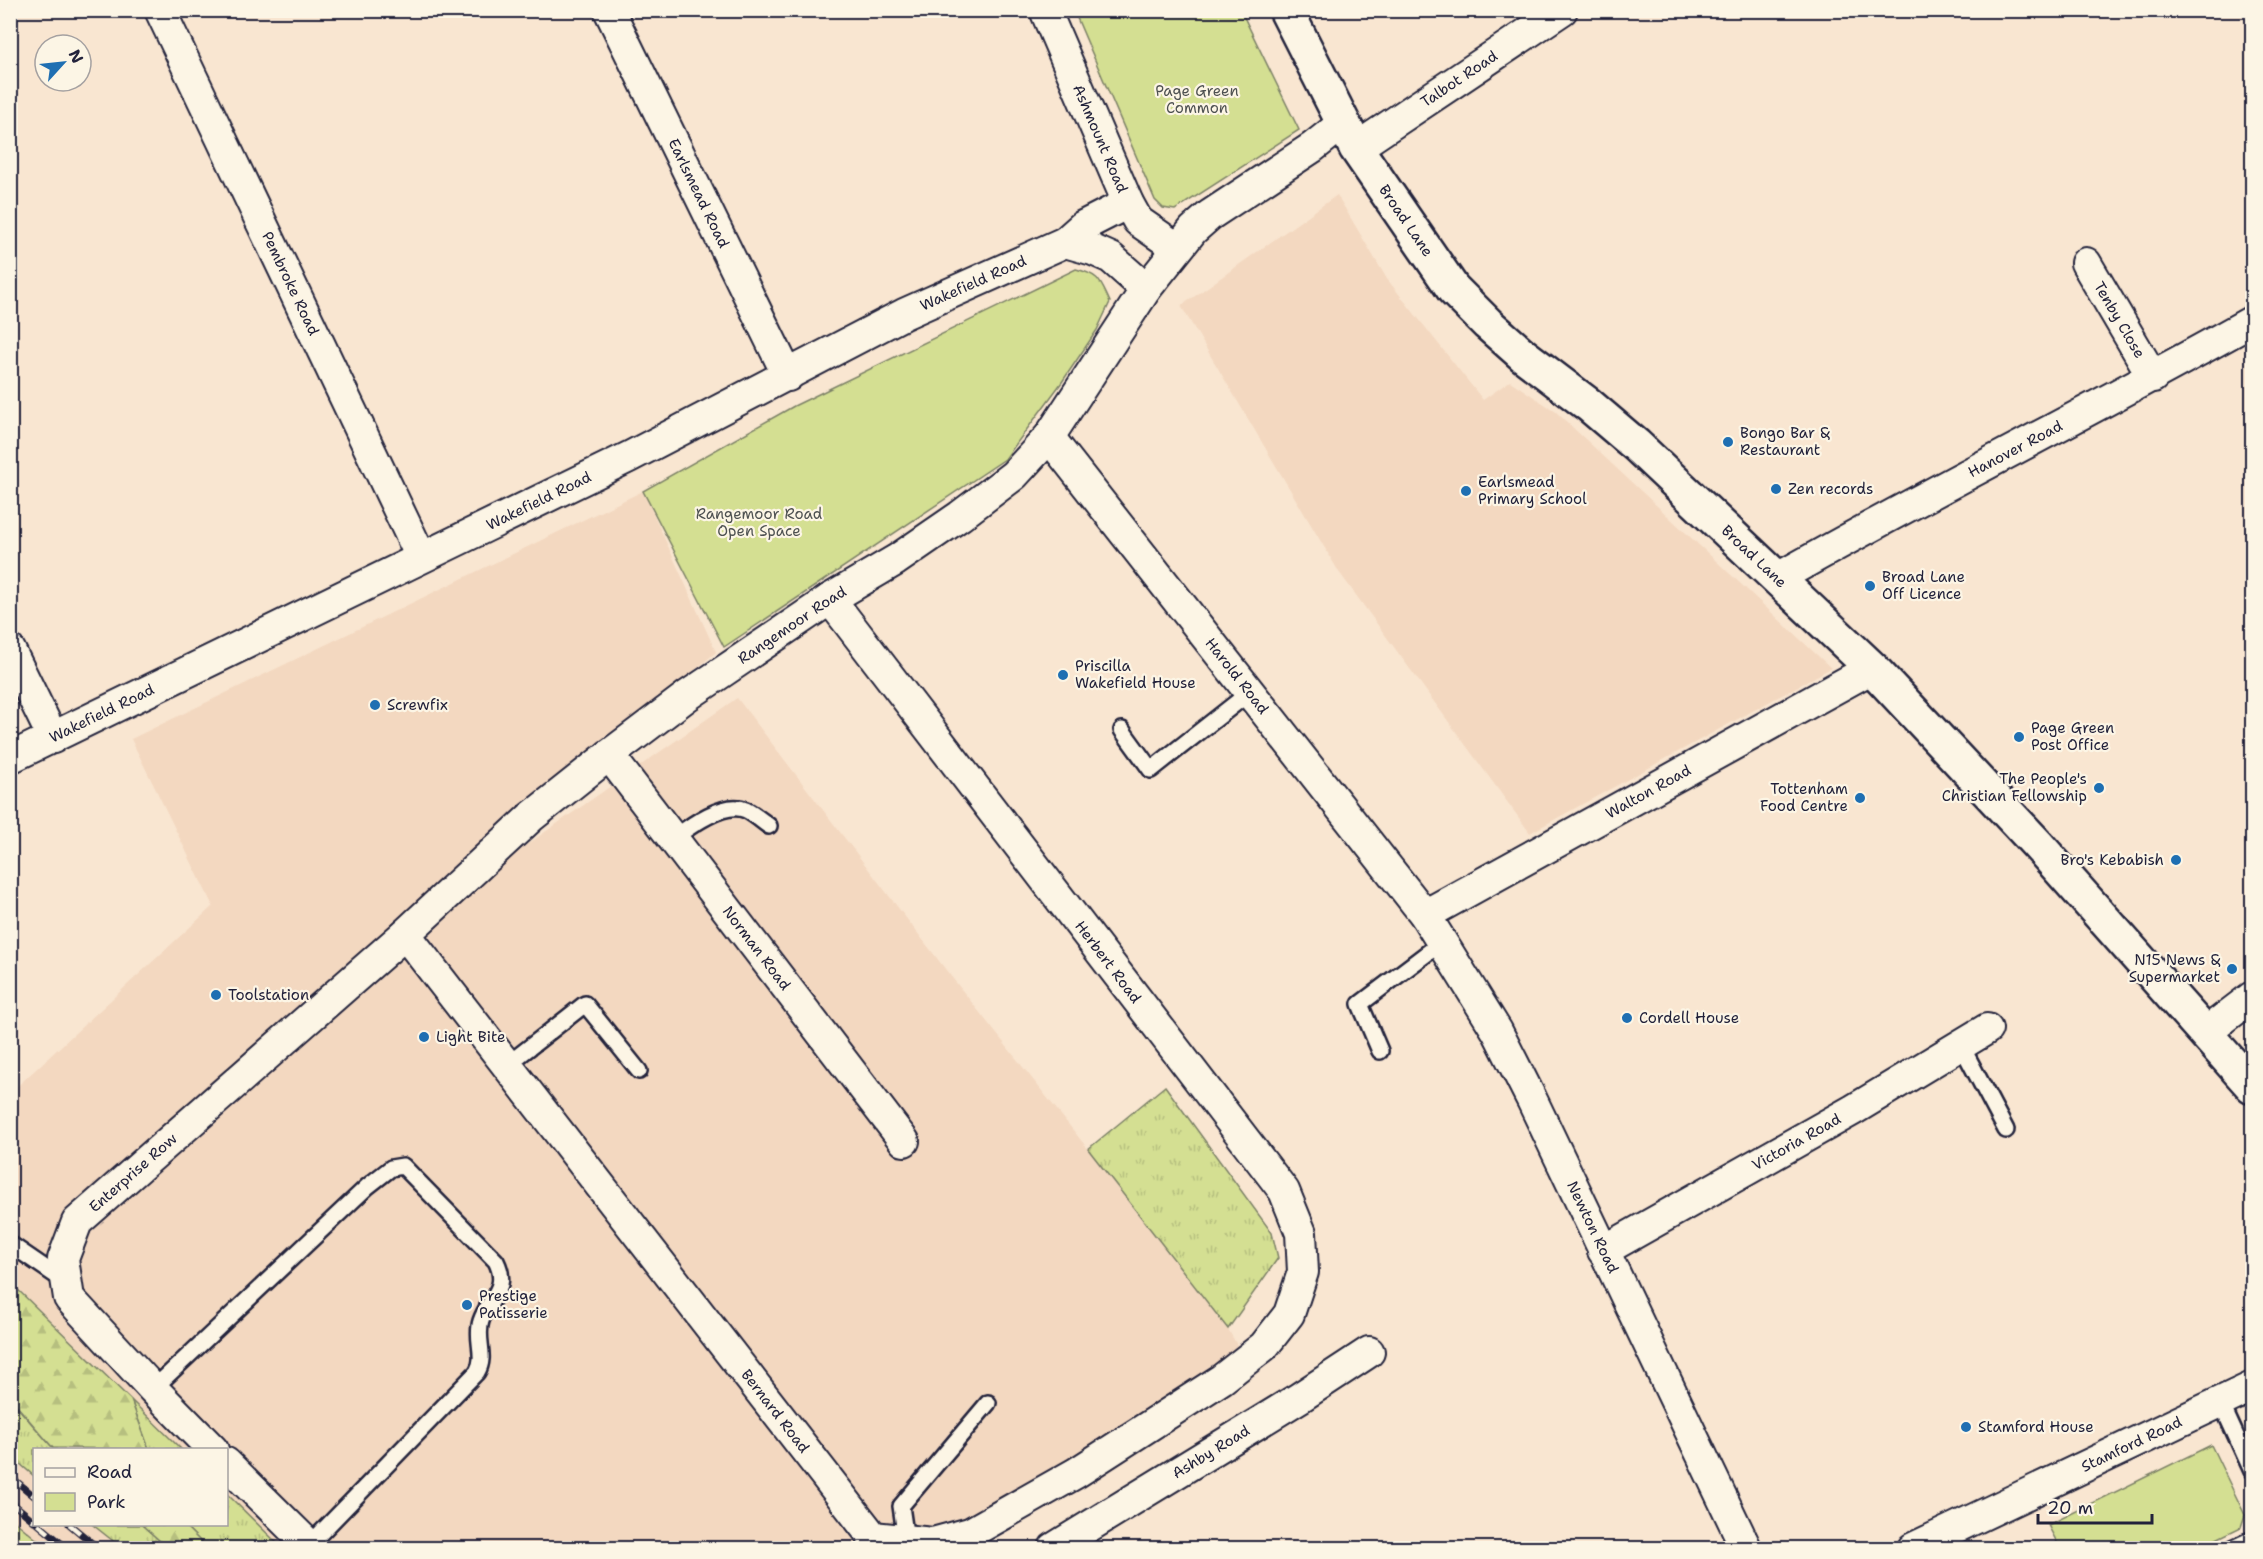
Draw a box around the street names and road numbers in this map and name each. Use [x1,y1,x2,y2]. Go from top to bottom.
street label: Talbot Road [1417,46,1502,112]
street label: Ashmount Road [1068,81,1133,196]
street label: Earlsmead Road [663,135,734,252]
street label: Broad Lane [1374,181,1438,261]
street label: Pembroke Road [257,228,324,339]
street label: Wakefield Road [917,250,1030,316]
street label: Tenby Close [2089,278,2150,362]
street label: Hanover Road [1965,416,2066,482]
street label: Wakefield Road [483,467,595,535]
street label: Broad Lane [1717,521,1791,592]
street label: Rangemoor Road [734,581,850,669]
street label: Harold Road [1201,634,1274,719]
street label: Wakefield Road [46,679,158,747]
street label: Walton Road [1602,760,1695,823]
street label: Norman Road [718,902,795,995]
street label: Herbert Road [1070,917,1146,1008]
street label: Victoria Road [1748,1109,1845,1175]
street label: Enterprise Row [85,1129,181,1217]
street label: Newton Road [1562,1178,1623,1277]
street label: Bernard Road [737,1365,814,1457]
street label: Stamford Road [2078,1411,2186,1477]
street label: Ashby Road [1168,1420,1254,1483]

